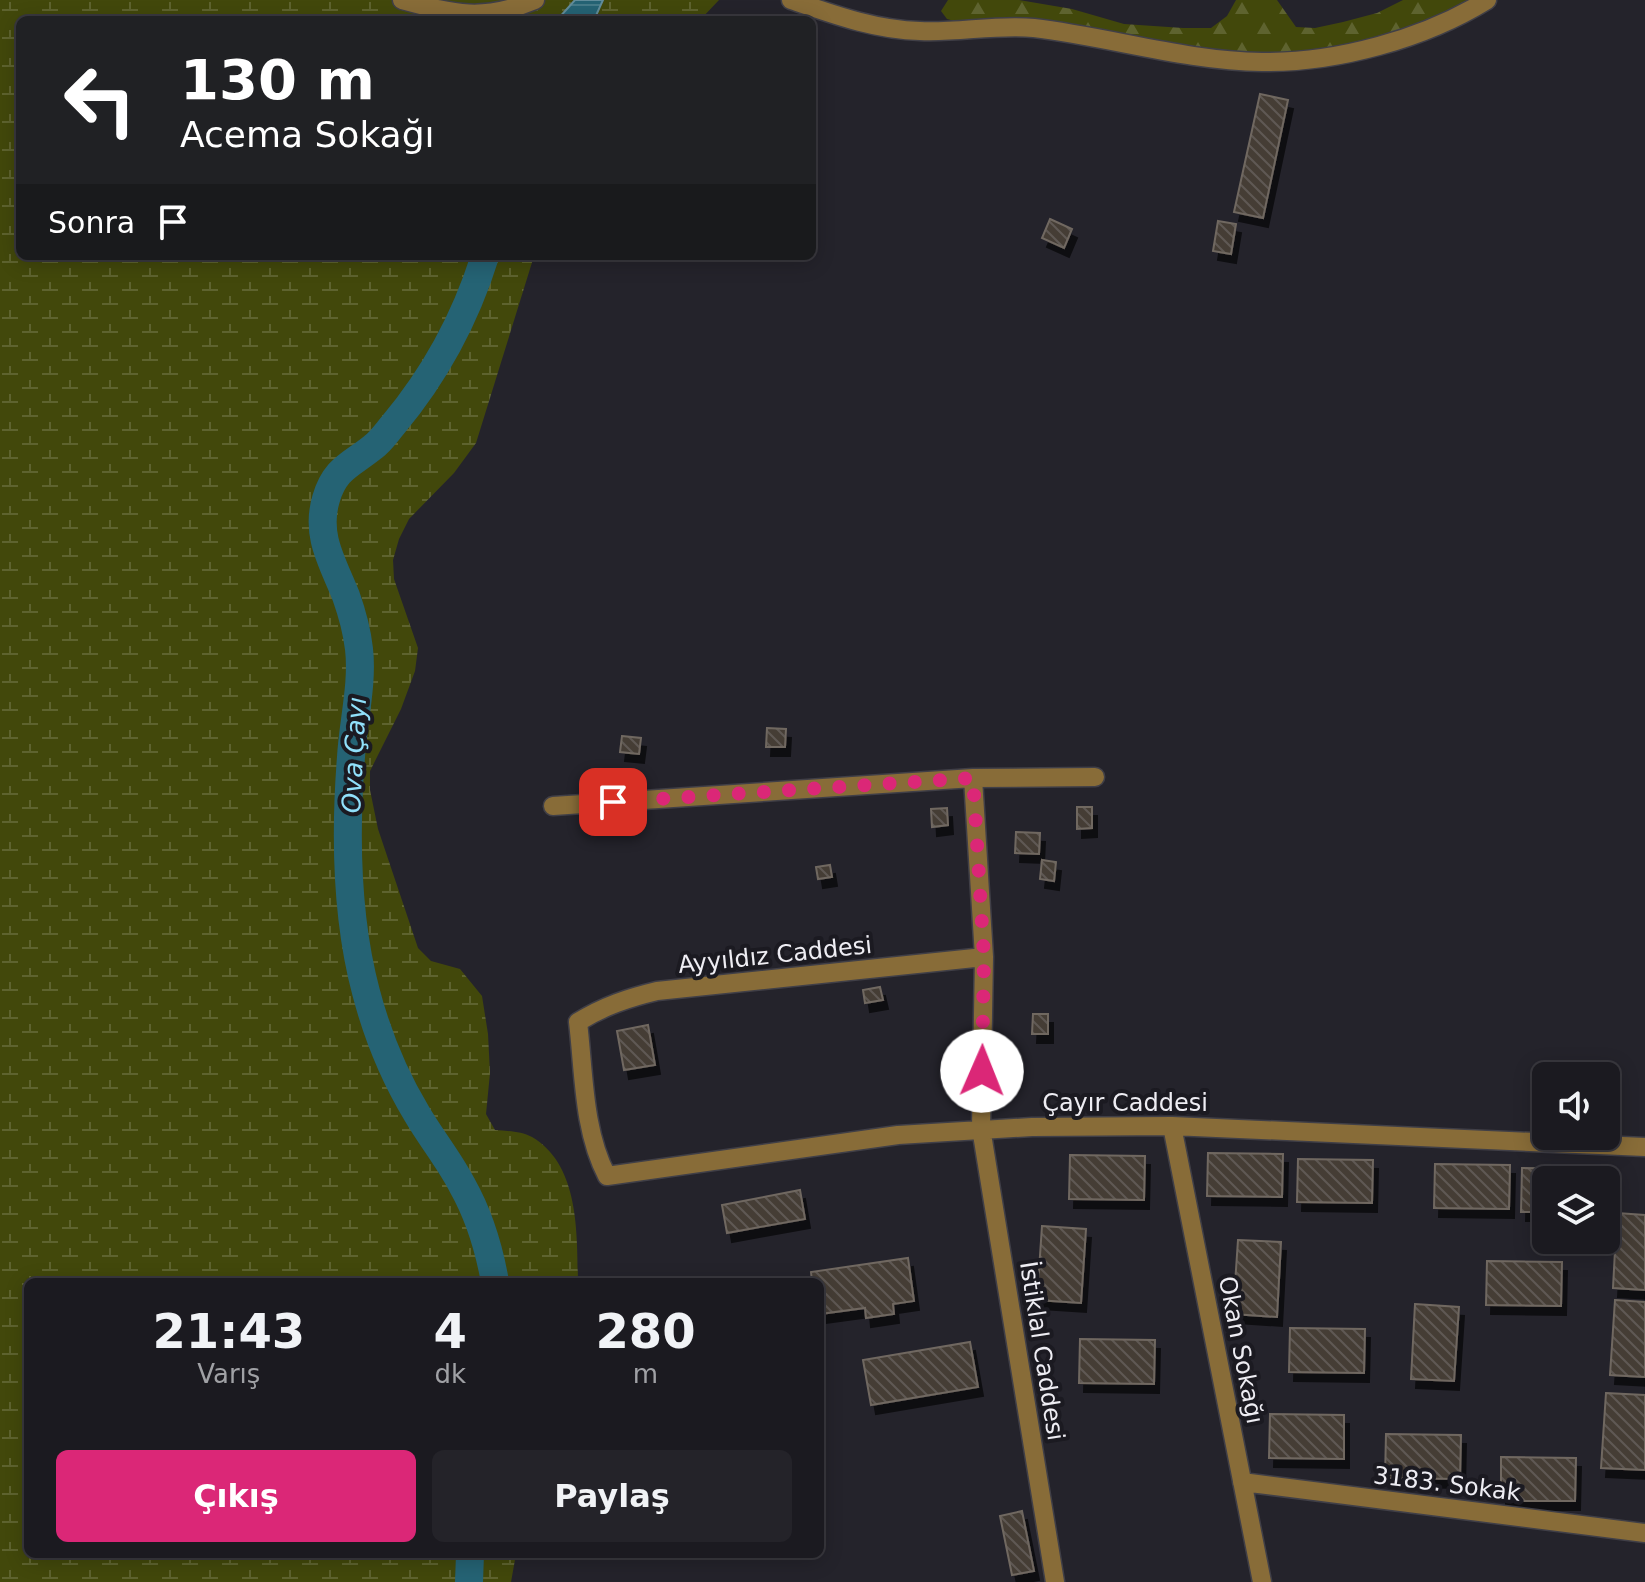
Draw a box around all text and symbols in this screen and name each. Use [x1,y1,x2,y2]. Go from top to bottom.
text: 130 m [180,47,375,112]
icon: left [48,48,152,152]
text: Acema Sokağı [180,114,435,155]
icon: arrive [151,200,195,244]
text: Sonra [48,205,135,240]
water label: Ova Çayı [336,696,372,814]
pin [579,768,647,836]
icon: arrive [591,780,635,824]
street label: Ayyıldız Caddesi [677,931,873,979]
position arrow [940,1029,1024,1113]
map controls [1532,1062,1620,1254]
button: sound [1532,1062,1620,1150]
street label: Çayır Caddesi [1042,1089,1208,1117]
button: layers [1532,1166,1620,1254]
street label: İstiklal Caddesi [1014,1259,1071,1443]
street label: Okan Sokağı [1213,1274,1269,1426]
text: 21:43 [152,1303,305,1359]
text: 4 [434,1303,467,1359]
text: 280 [595,1303,696,1359]
text: Varış [197,1359,260,1389]
text: dk [435,1359,466,1389]
text: m [633,1359,658,1389]
button: Çıkış [56,1450,416,1542]
button: Paylaş [432,1450,792,1542]
street label: 3183. Sokak [1372,1461,1522,1507]

